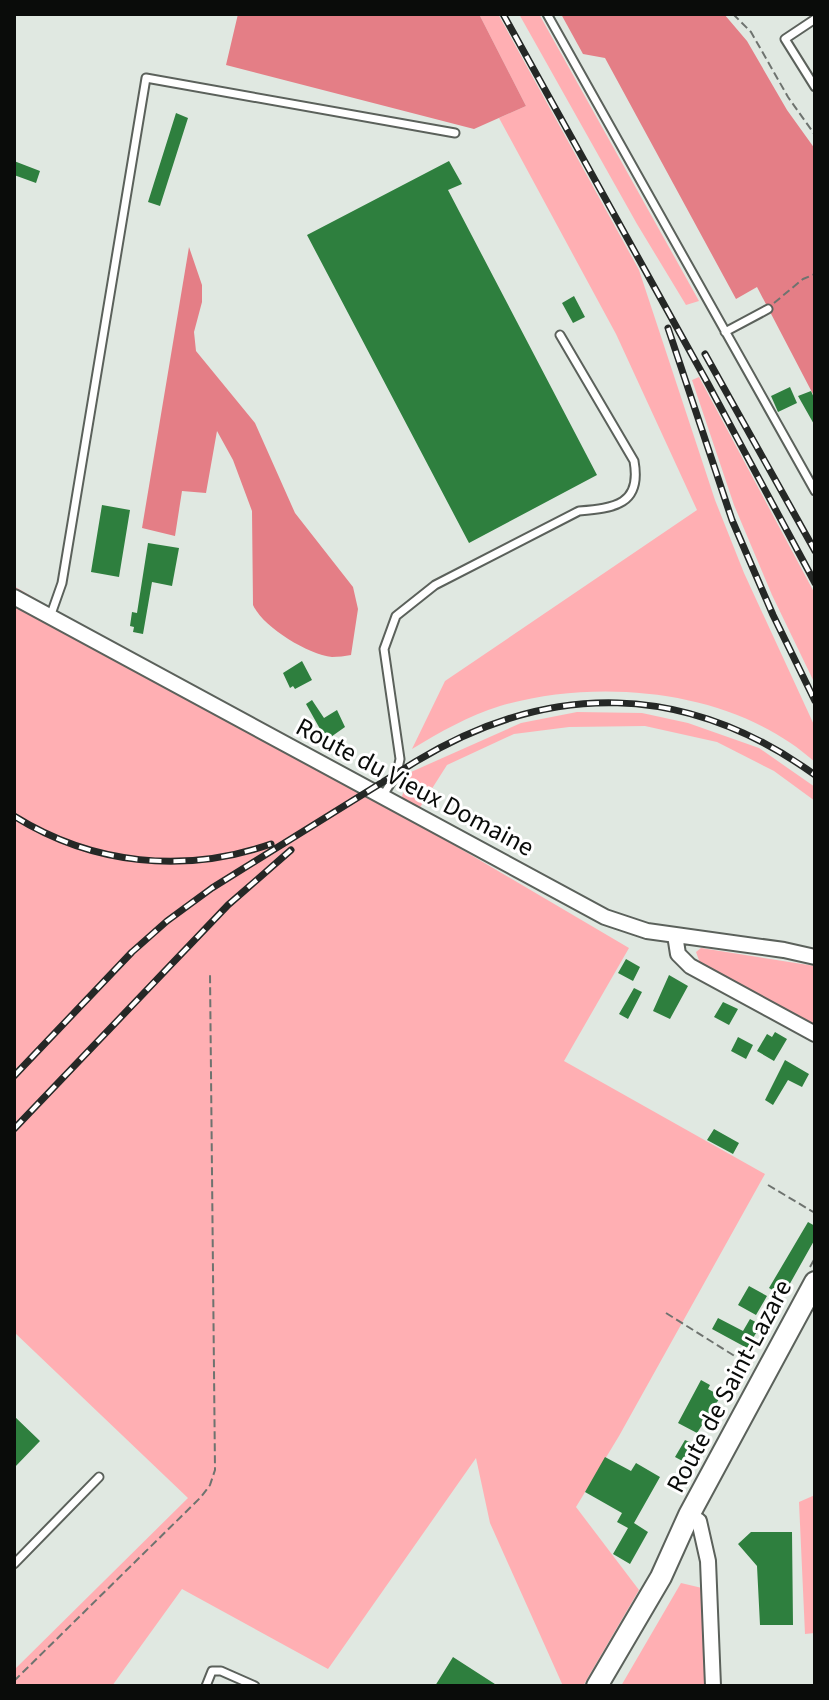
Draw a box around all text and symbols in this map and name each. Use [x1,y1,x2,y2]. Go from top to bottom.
street label: Route du Vieux Domaine [289,708,541,866]
street label: Route de Saint-Lazare [657,1273,801,1499]

